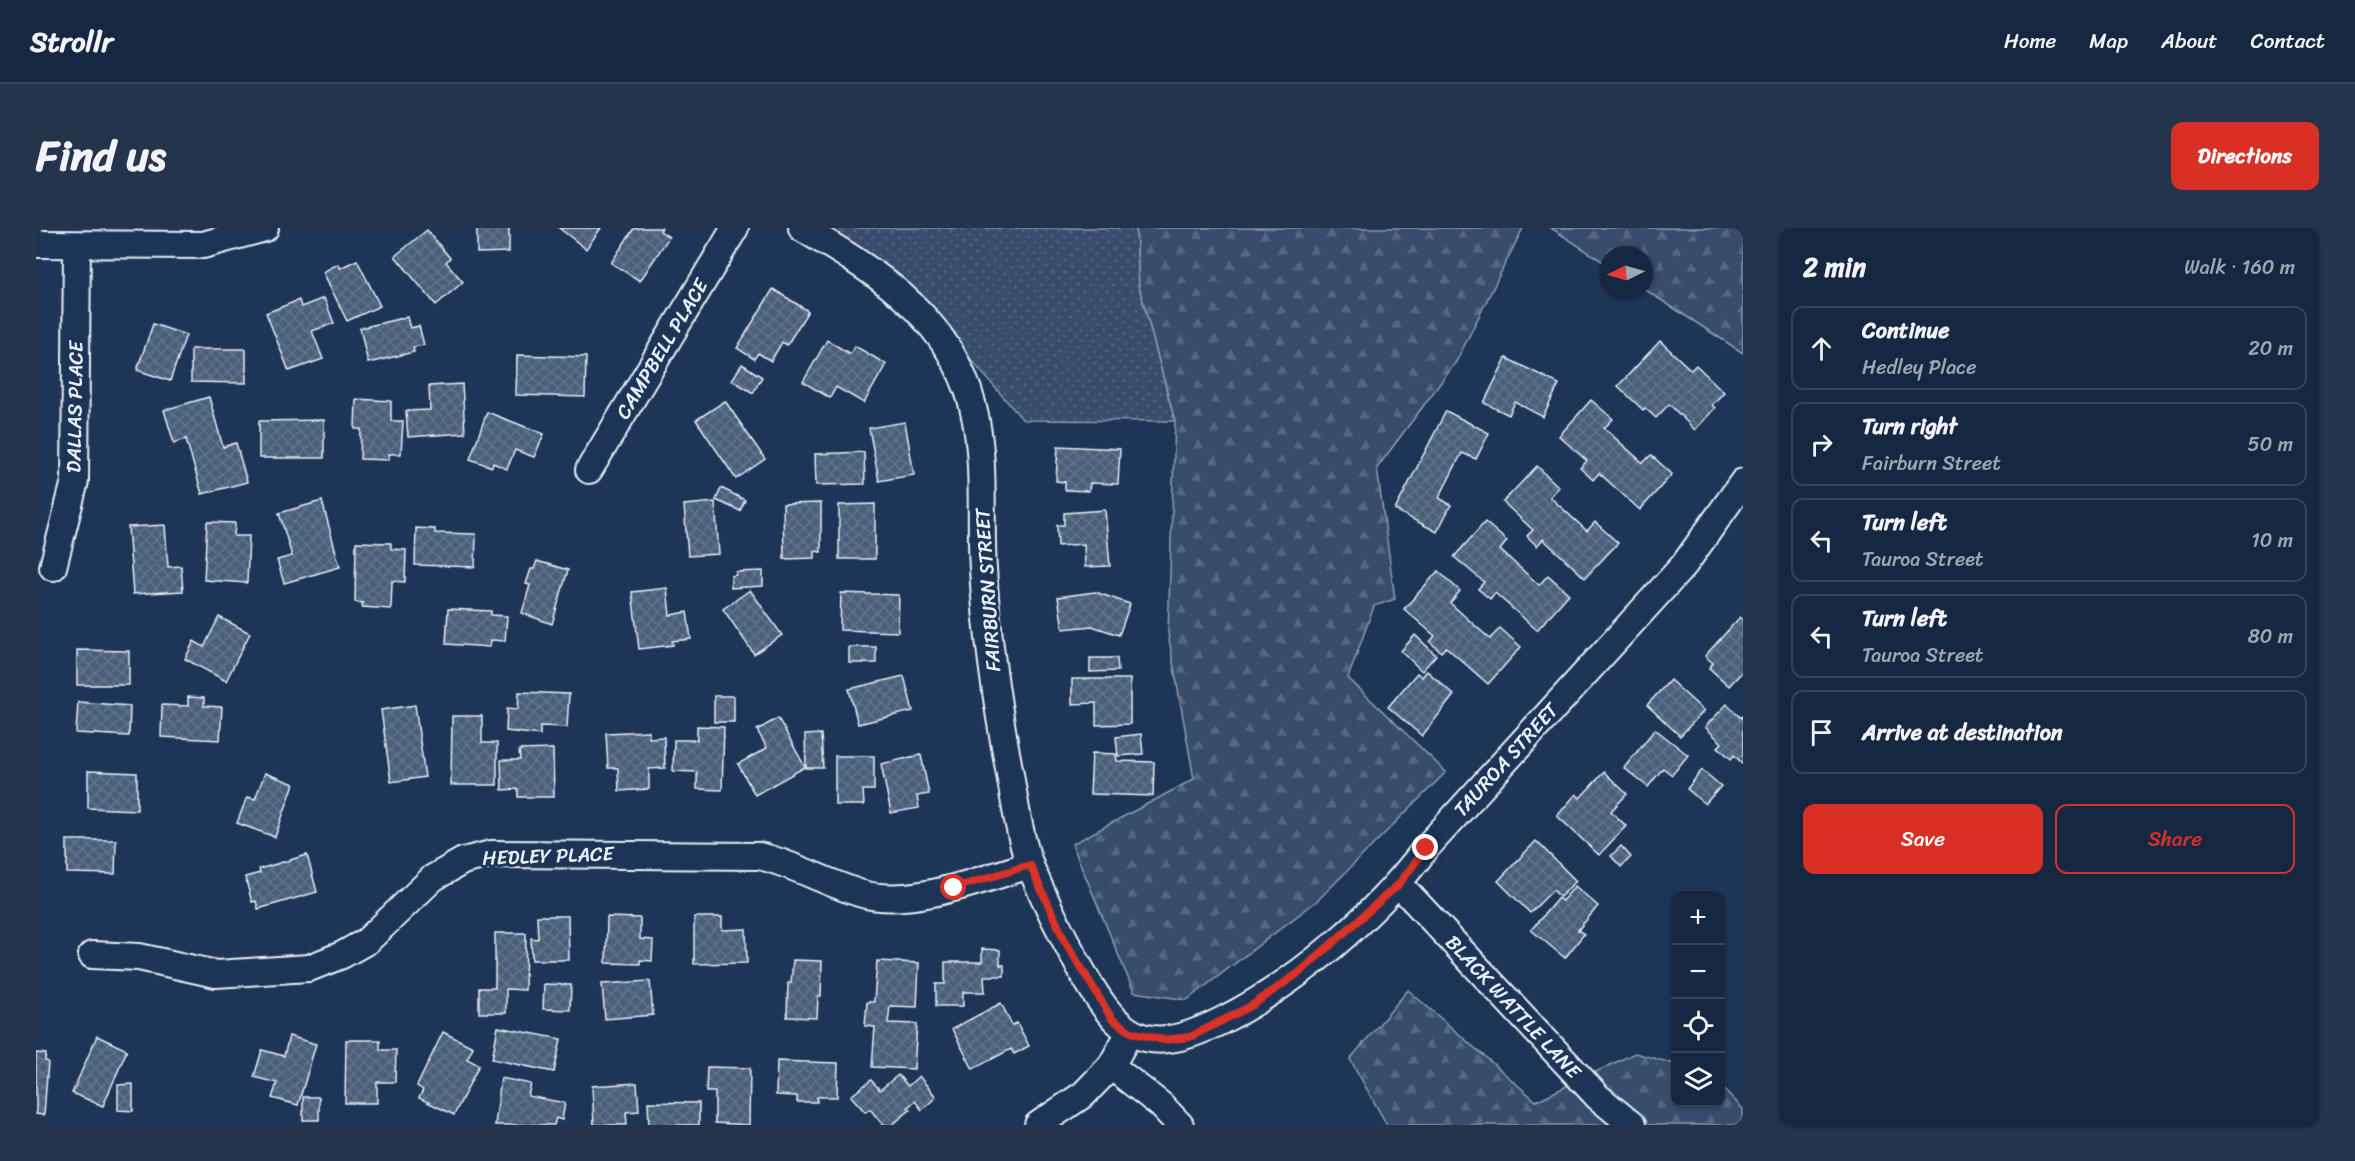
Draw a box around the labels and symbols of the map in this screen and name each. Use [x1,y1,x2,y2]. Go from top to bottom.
north arrow [1599,246,1653,300]
street label: CAMPBELL PLACE [606,270,719,426]
street label: DALLAS PLACE [56,339,94,473]
street label: FAIRBURN STREET [965,506,1011,673]
street label: TAUROA STREET [1445,694,1568,825]
route end [1412,834,1438,860]
street label: HEDLEY PLACE [482,836,616,876]
route start [940,874,966,900]
street label: BLACK WATTLE LANE [1436,927,1591,1089]

